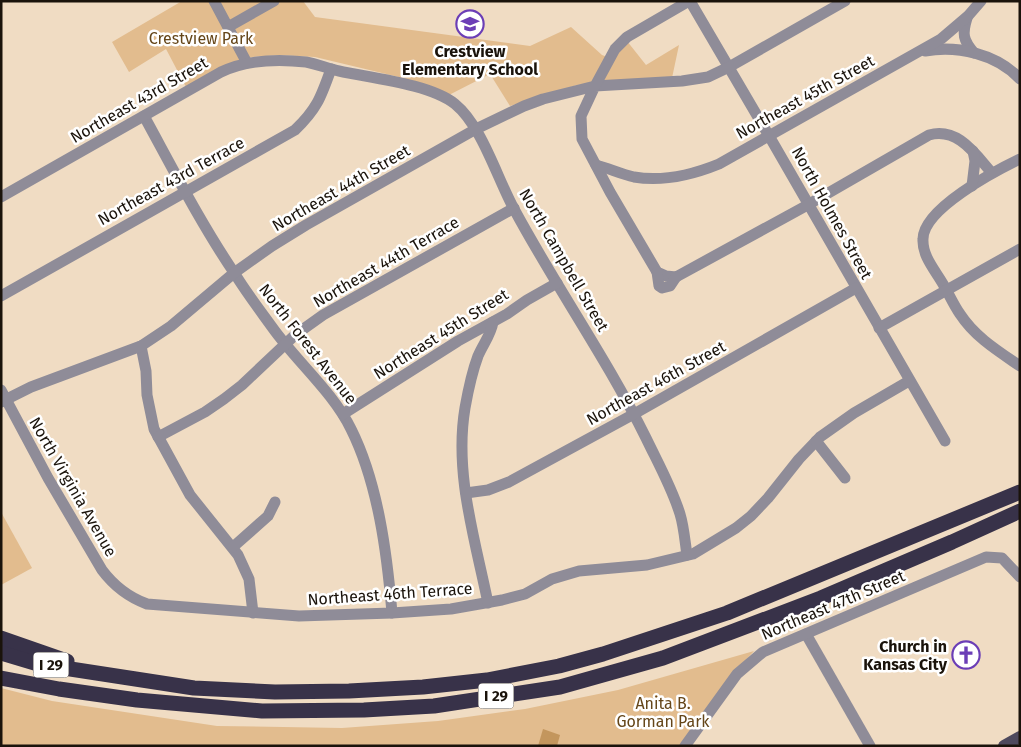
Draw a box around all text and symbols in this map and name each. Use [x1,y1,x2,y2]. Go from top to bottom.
school or university icon: Crestview Elementary School [455,9,485,39]
park label: Crestview Park [149,29,254,48]
place label: Crestview Elementary School [402,42,538,79]
street label: Northeast 45th Street [733,51,878,143]
street label: Northeast 43rd Street [67,53,211,147]
street label: Northeast 43rd Terrace [94,133,248,229]
street label: Northeast 44th Street [269,141,413,235]
street label: North Holmes Street [788,144,876,283]
street label: North Campbell Street [515,185,613,335]
street label: Northeast 44th Terrace [310,212,462,312]
street label: North Forest Avenue [255,280,361,408]
street label: Northeast 45th Street [370,285,512,383]
street label: Northeast 46th Street [583,337,729,429]
street label: North Virginia Avenue [25,414,121,560]
street label: Northeast 47th Street [758,566,908,644]
street label: Northeast 46th Terrace [307,579,473,609]
place label: Church in Kansas City [863,637,948,674]
church icon: Church in Kansas City [951,640,981,670]
road number: I 29 [34,652,68,678]
road number: I 29 [478,684,514,708]
park label: Anita B. Gorman Park [616,694,710,731]

